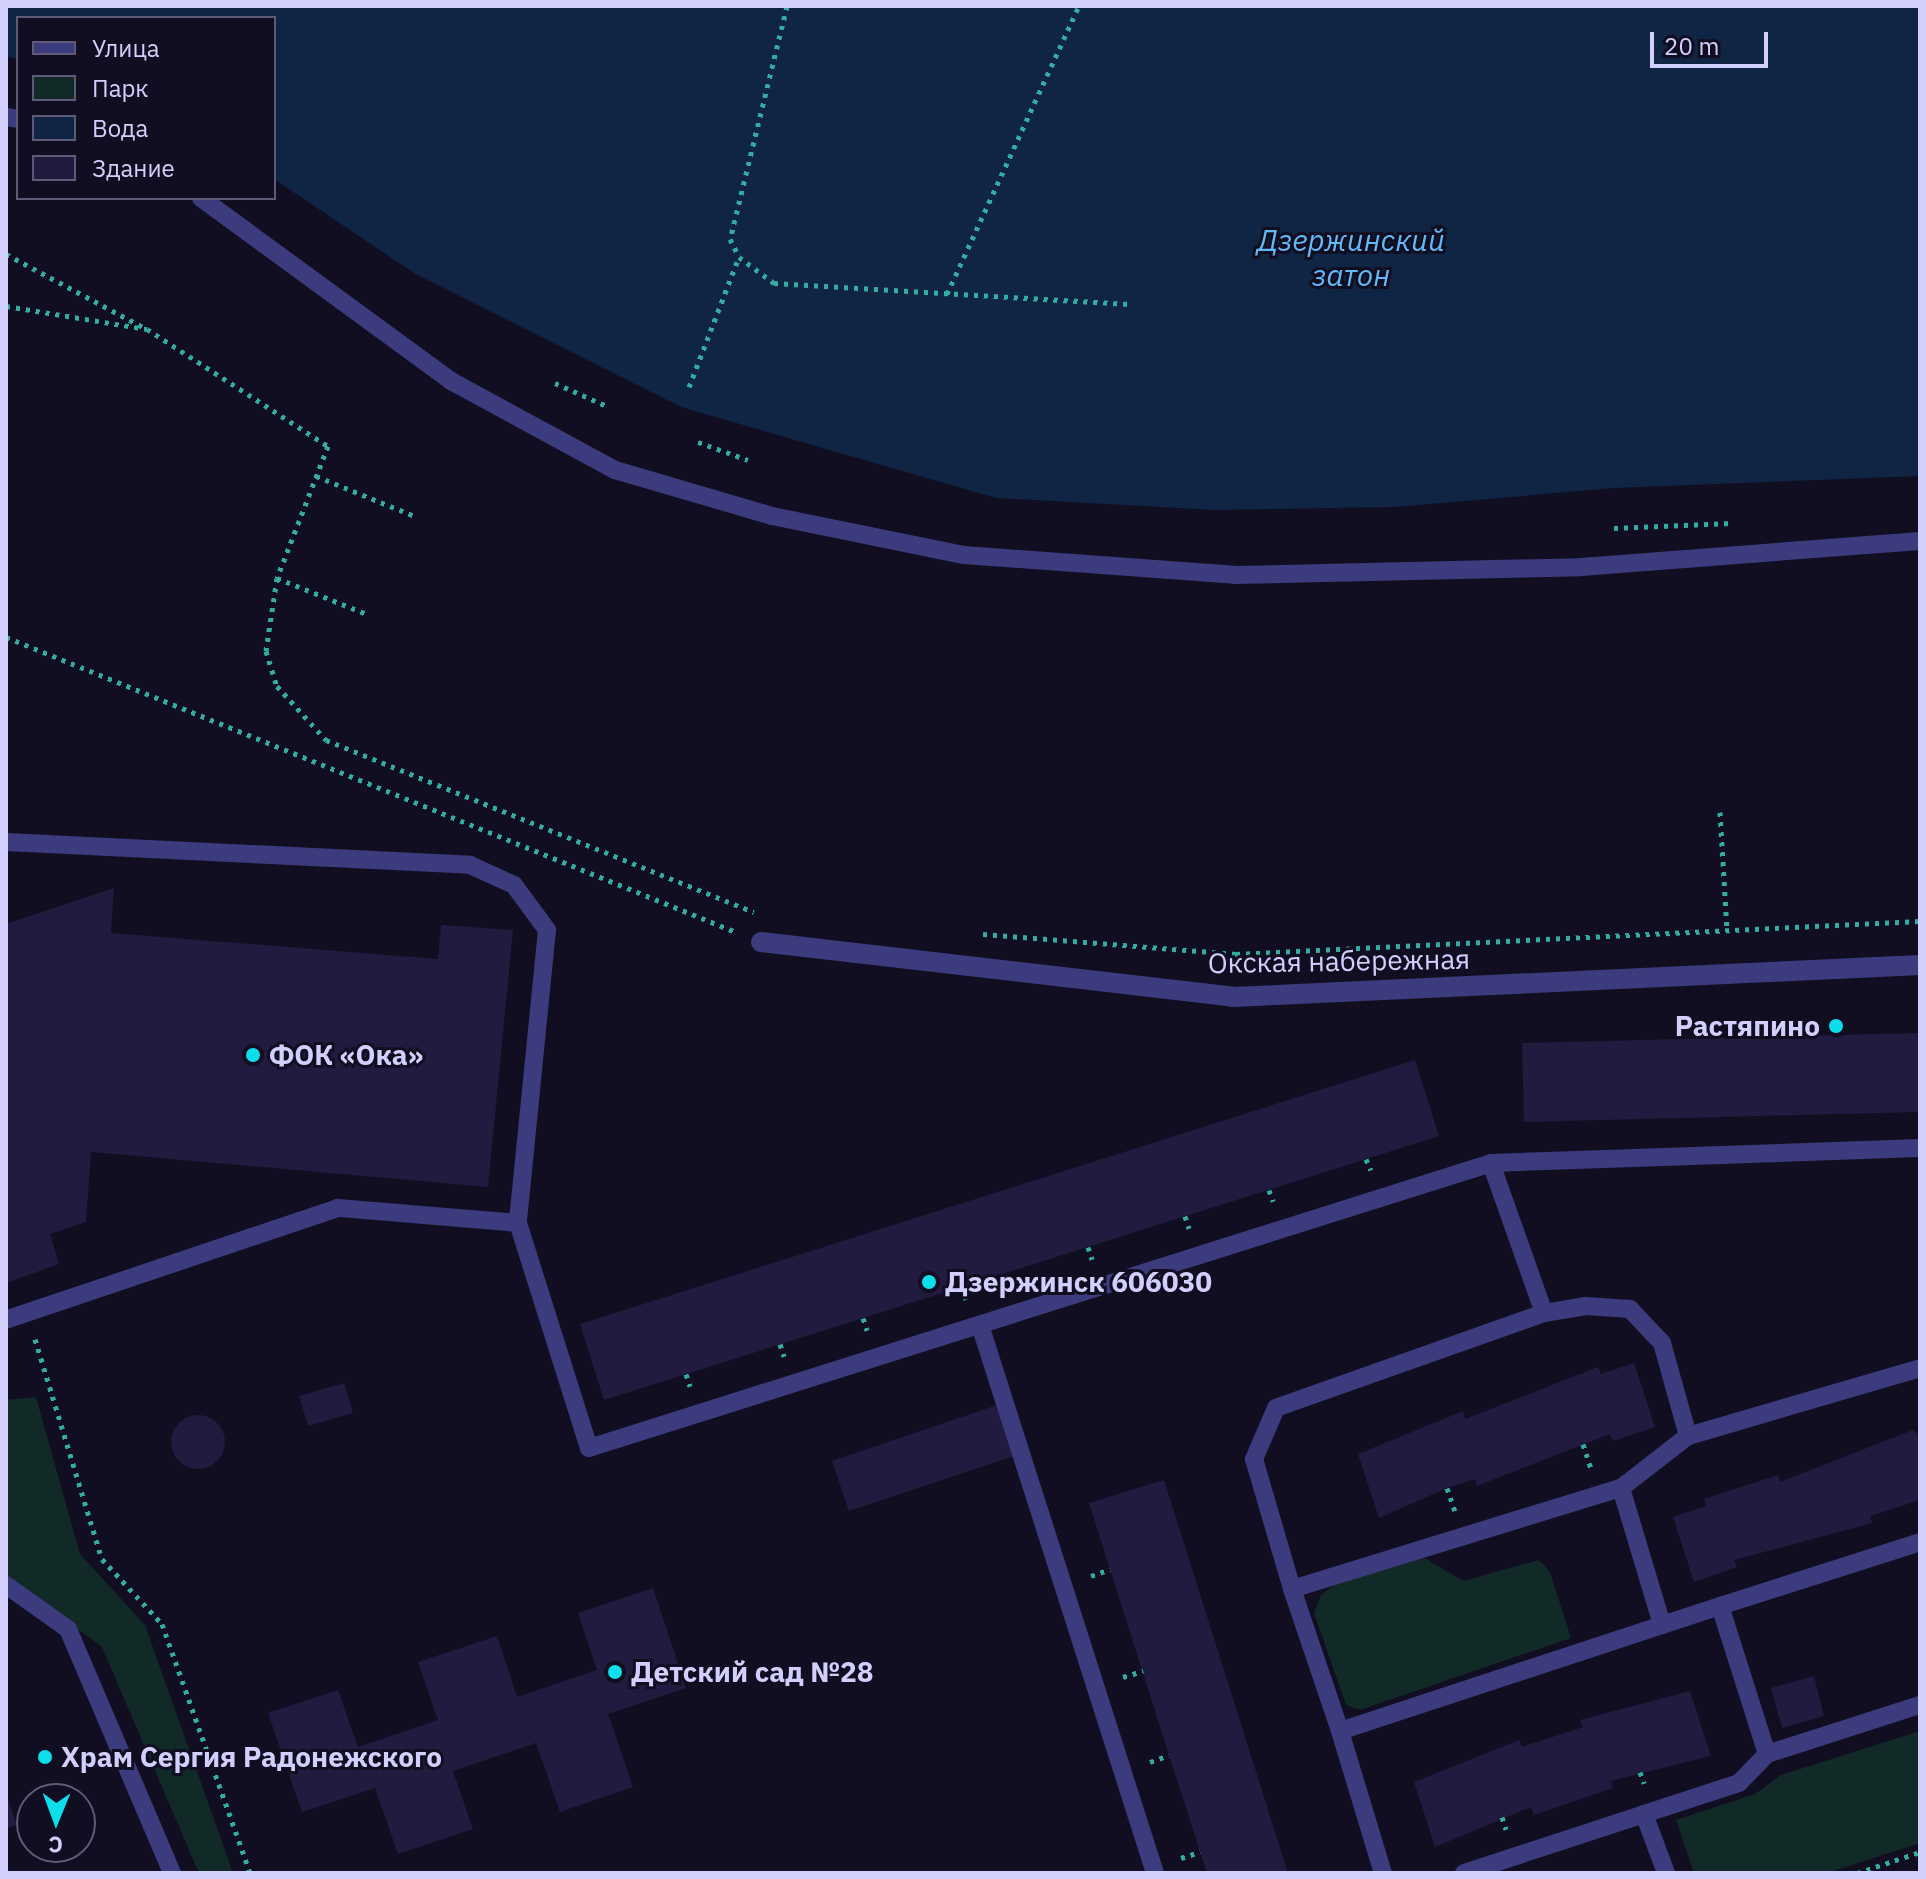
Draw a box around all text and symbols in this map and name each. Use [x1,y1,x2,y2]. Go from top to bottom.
legend [16,16,276,200]
scale bar [1654,16,1772,66]
text: 20 m [1664,30,1719,62]
text: Улица [92,32,160,64]
text: Парк [92,72,149,104]
text: Вода [92,112,148,144]
text: Здание [92,152,175,184]
water label: Дзержинский затон [1257,222,1445,292]
street label: Окская набережная [1208,942,1470,980]
place label: Растяпино [1675,1009,1820,1043]
marker: Растяпино [1827,1017,1845,1035]
place label: ФОК «Ока» [269,1038,423,1072]
marker: ФОК «Ока» [244,1046,262,1064]
place label: Дзержинск 606030 [945,1265,1212,1299]
marker: Дзержинск 606030 [920,1273,938,1291]
place label: Детский сад №28 [631,1655,874,1689]
marker: Детский сад №28 [606,1663,624,1681]
place label: Храм Сергия Радонежского [61,1740,442,1774]
marker: Храм Сергия Радонежского [36,1748,54,1766]
north arrow [16,1783,96,1863]
text: С [48,1831,63,1860]

